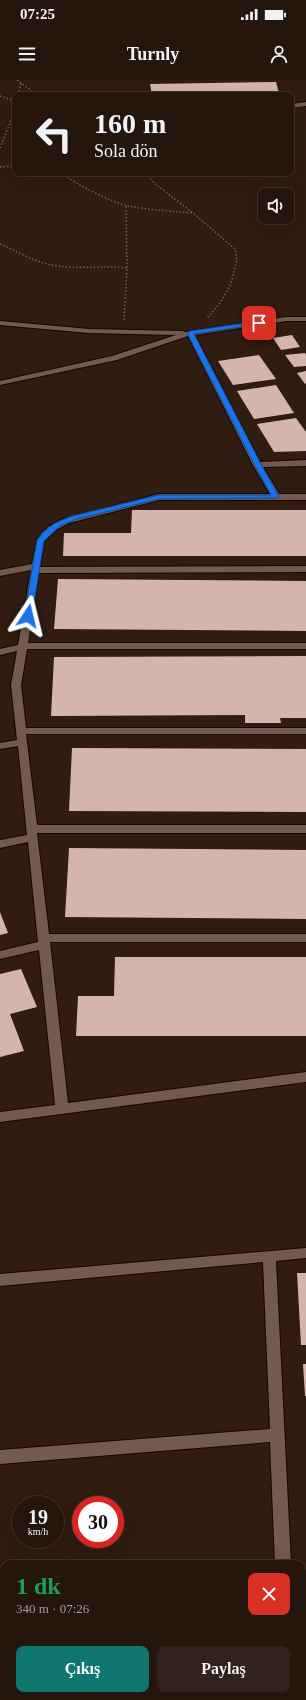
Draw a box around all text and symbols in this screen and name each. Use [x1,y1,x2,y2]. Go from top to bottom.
text: 07:25 [20,6,55,22]
icon: menu [16,43,38,65]
icon: person [268,43,290,65]
text: Turnly [127,44,179,64]
icon: left [28,108,80,160]
text: 160 m [94,108,166,139]
text: Sola dön [94,141,158,161]
map controls [258,188,294,224]
button: sound [258,188,294,224]
pin [242,306,276,340]
icon: arrive [248,312,270,334]
position arrow [7,595,49,637]
speed limit sign: 30 [72,1496,124,1548]
text: 19 [28,1506,48,1528]
text: km/h [28,1526,48,1537]
text: 1 dk [16,1573,61,1599]
button: close [248,1573,290,1615]
text: 340 m · 07:26 [16,1601,89,1616]
button: Çıkış [16,1646,149,1692]
button: Paylaş [157,1646,290,1692]

